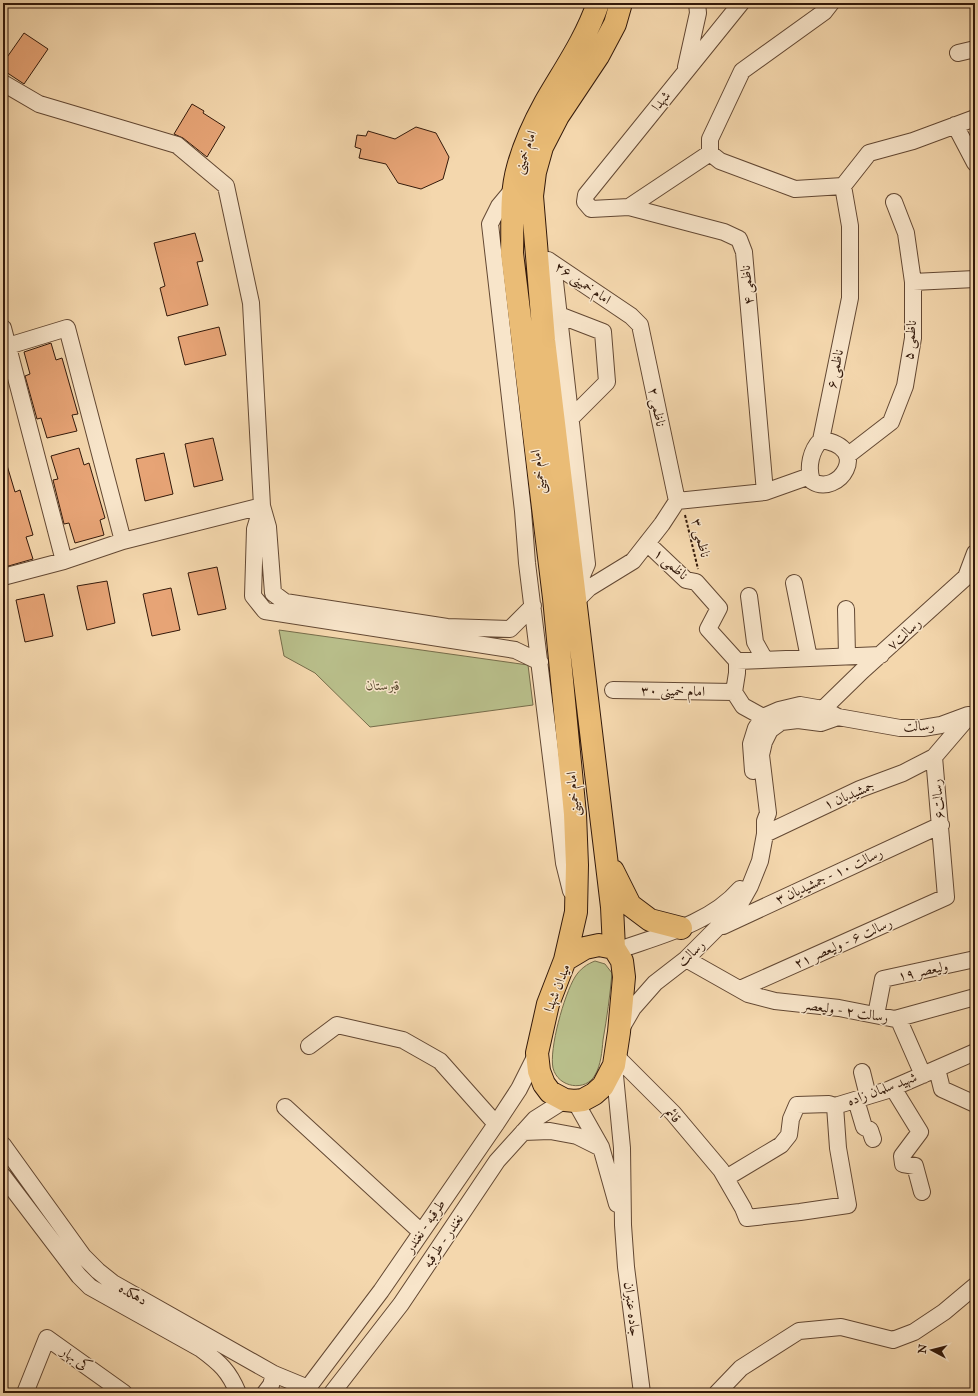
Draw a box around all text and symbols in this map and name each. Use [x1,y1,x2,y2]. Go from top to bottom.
street label: شهدا [648,87,675,115]
street label: امام خمینی [510,128,544,177]
street label: امام خمینی ۲۶ [549,258,614,311]
street label: ناظمی ۴ [737,264,758,306]
street label: ناظمی ۵ [900,319,921,361]
street label: ناظمی ۶ [823,348,848,390]
street label: ناظمی ۲ [644,386,670,429]
street label: امام خمینی [527,448,553,495]
street label: ناظمی ۳ [687,517,714,560]
street label: ناظمی ۱ [650,545,692,584]
street label: رسالت۷ [884,614,924,654]
park label: قبرستان [366,677,400,694]
street label: امام خمینی ۳۰ [641,682,705,704]
street label: رسالت [903,717,935,735]
street label: امام خمینی [563,771,587,817]
street label: جمشیدیان ۱ [821,777,877,813]
street label: رسالت۶ [928,778,948,820]
street label: رسالت ۱۰ - جمشیدیان ۳ [773,844,885,908]
street label: رسالت ۶ - ولیعصر ۲۱ [791,914,895,973]
street label: رسالت [674,936,708,970]
street label: ولیعصر ۱۹ [896,957,950,986]
street label: میدان شهدا [540,961,575,1015]
street label: رسالت ۲ - ولیعصر [800,996,890,1027]
street label: شهید سلمان زاده [845,1068,920,1110]
street label: قائم [658,1103,685,1129]
street label: طرقبه - نغندر [400,1196,449,1258]
street label: نغندر - طرقبه [419,1211,467,1271]
street label: دهکده [116,1279,150,1309]
street label: جاده عنبران [620,1281,644,1337]
north arrow [912,1330,952,1370]
street label: کی بهار [55,1341,95,1376]
text: N [916,1343,930,1354]

